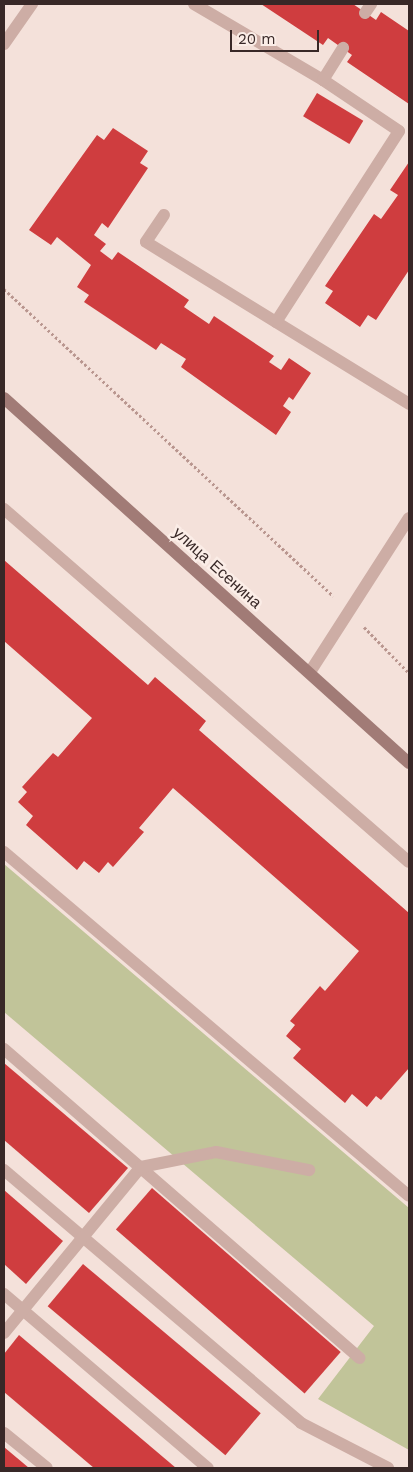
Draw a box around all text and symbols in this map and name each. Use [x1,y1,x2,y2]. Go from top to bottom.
scale bar [233,20,322,52]
text: 20 m [238,30,276,48]
street label: улица Есенина [169,523,265,613]

